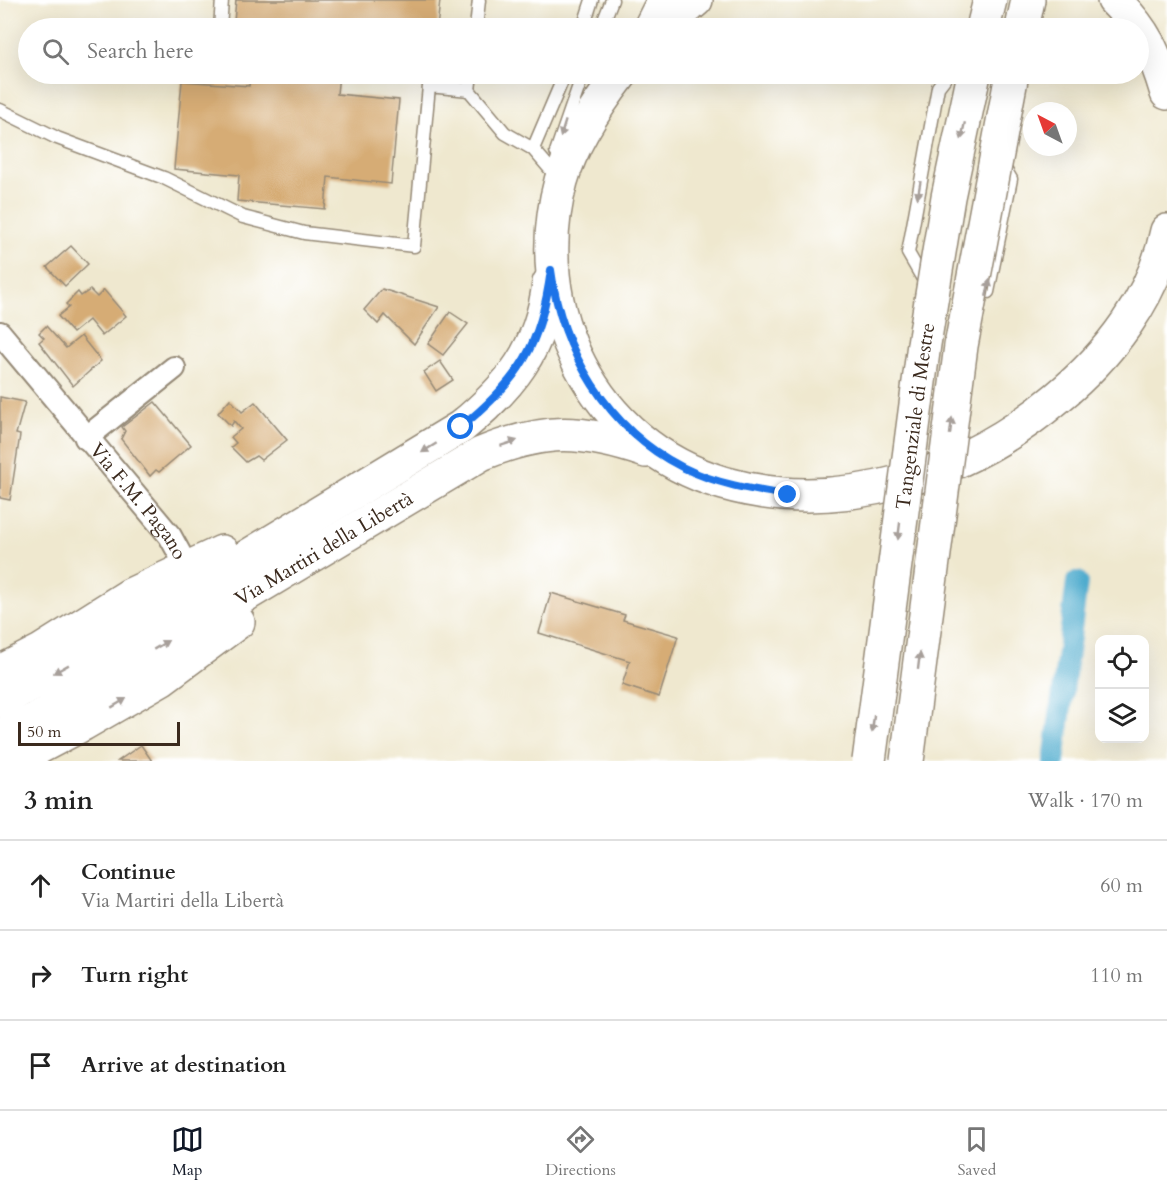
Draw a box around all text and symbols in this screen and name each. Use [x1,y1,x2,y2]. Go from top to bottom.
search box [18,18,1149,84]
icon: search [39,35,72,68]
text: Search here [87,36,194,66]
north arrow [1023,102,1077,156]
one-way arrow [558,120,567,138]
one-way arrow [958,122,967,141]
one-way arrow [915,181,924,200]
one-way arrow [984,279,993,298]
street label: Tangenziale di Mestre [889,321,941,511]
route start [447,413,473,439]
one-way arrow [947,417,956,436]
street label: Via F.M. Pagano [83,437,193,564]
one-way arrow [500,438,518,448]
one-way arrow [421,442,437,453]
route end [774,481,800,507]
street label: Via Martiri della Libertà [230,485,418,612]
one-way arrow [895,521,904,540]
map controls [1095,635,1149,743]
button: locate [1095,635,1149,689]
one-way arrow [153,640,169,651]
one-way arrow [914,652,924,671]
one-way arrow [53,663,69,674]
button: layers [1095,689,1149,743]
one-way arrow [111,697,127,708]
one-way arrow [869,714,878,733]
scale bar [18,719,180,746]
text: 50 m [27,721,61,743]
text: 3 min [24,783,93,818]
text: Walk · 170 m [1028,787,1143,814]
text: Continue [81,857,176,887]
icon: ahead [24,869,57,902]
text: 60 m [1100,872,1143,899]
text: Via Martiri della Libertà [81,887,284,914]
icon: right [24,959,57,992]
text: Turn right [81,960,188,990]
text: 110 m [1090,962,1143,989]
icon: arrive [24,1049,57,1082]
text: Arrive at destination [81,1050,286,1080]
tab: Map [171,1123,204,1181]
tab: Directions [545,1123,616,1181]
tab: Saved [957,1123,996,1181]

